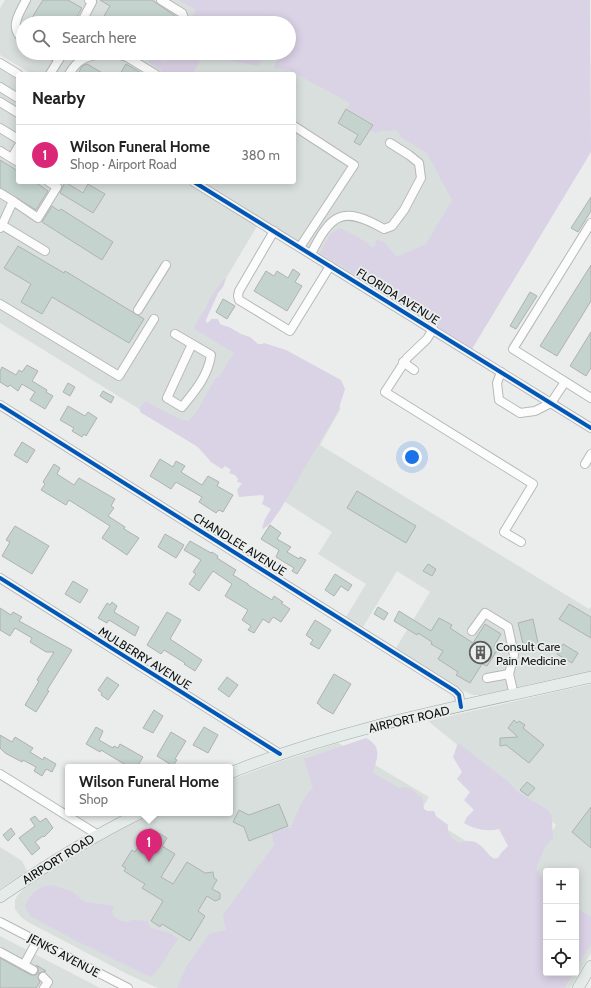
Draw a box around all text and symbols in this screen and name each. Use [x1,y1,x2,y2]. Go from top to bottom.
search box [16,16,296,60]
icon: search [30,27,52,49]
text: Search here [62,29,137,47]
text: Nearby [32,88,85,108]
text: Wilson Funeral Home [70,138,210,156]
text: 1 [43,147,47,163]
text: 380 m [242,147,280,163]
text: Shop · Airport Road [70,156,177,172]
street label: FLORIDA AVENUE [354,265,442,328]
your location [402,447,422,467]
street label: CHANDLEE AVENUE [191,509,290,579]
street label: MULBERRY AVENUE [96,623,194,693]
place label: Consult Care Pain Medicine [496,639,566,668]
building icon: Consult Care Pain Medicine [468,640,494,666]
street label: AIRPORT ROAD [367,702,451,736]
popup [65,764,233,816]
text: Wilson Funeral Home [79,773,219,791]
text: Shop [79,791,108,807]
pin: 1 [136,829,162,862]
street label: AIRPORT ROAD [19,831,97,887]
map controls [543,868,579,976]
button: + [543,868,579,904]
button: − [543,904,579,940]
street label: JENKS AVENUE [25,929,103,980]
button: locate [543,940,579,976]

